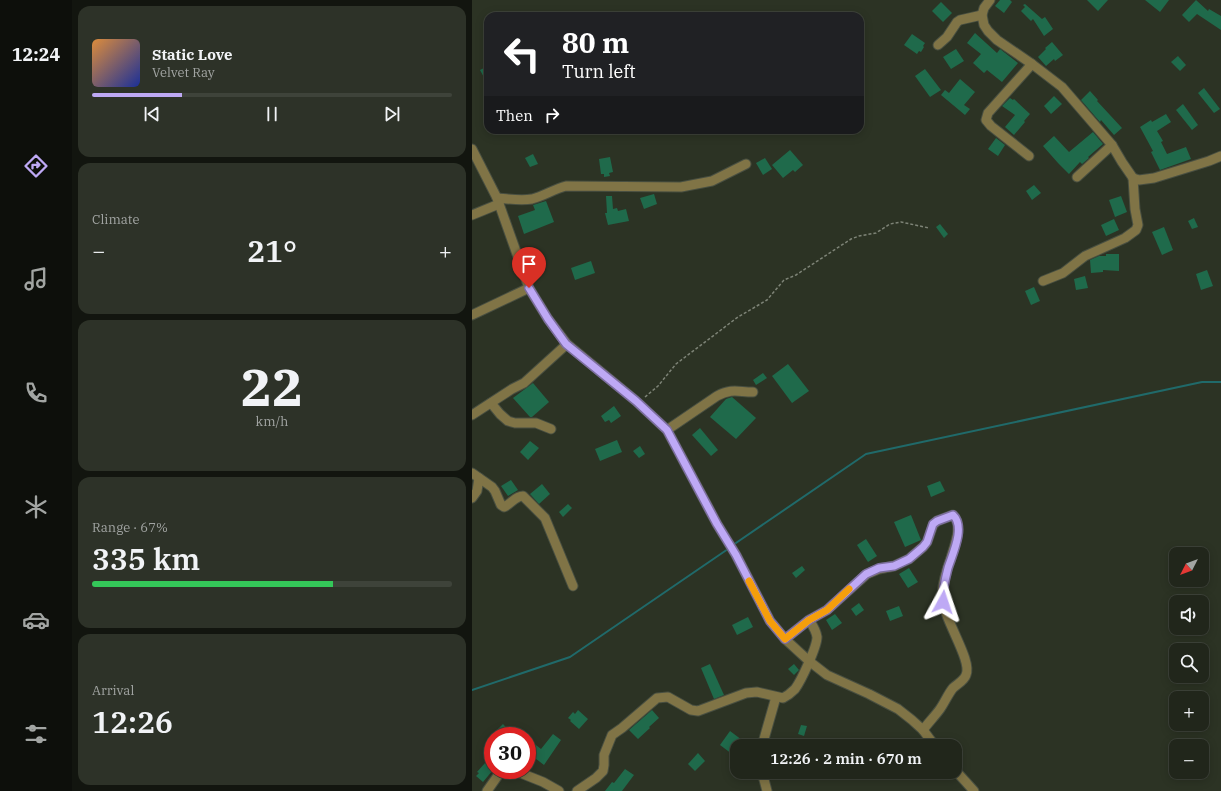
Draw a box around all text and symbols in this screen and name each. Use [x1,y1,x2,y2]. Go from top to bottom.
text: 80 m [562,24,629,61]
icon: left [496,28,548,80]
text: 12:24 [12,43,60,66]
text: Static Love [152,45,232,64]
text: Turn left [562,60,636,83]
text: Velvet Ray [152,64,215,81]
icon: previous [141,103,163,125]
icon: pause [261,103,283,125]
icon: next [381,103,403,125]
icon: right [541,104,563,126]
text: Then [496,106,533,125]
icon: directions [22,152,50,180]
text: Climate [92,211,139,228]
text: 21° [247,231,297,270]
text: − [92,236,105,265]
text: + [439,236,452,265]
pin [512,247,546,288]
icon: arrive [518,253,540,275]
icon: music [22,265,50,293]
text: 22 [241,353,303,420]
icon: phone [22,379,50,407]
text: km/h [256,413,288,430]
icon: climate [22,493,50,521]
text: Range · 67% [92,519,168,536]
text: 335 km [92,539,200,578]
north arrow [1169,547,1209,587]
map controls [1169,547,1209,779]
position arrow [922,581,964,623]
button: sound [1169,595,1209,635]
icon: car [22,606,50,634]
button: search [1169,643,1209,683]
text: Arrival [92,682,134,699]
button: + [1169,691,1209,731]
text: 12:26 [92,702,173,741]
icon: filters [22,720,50,748]
speed limit sign: 30 [484,727,536,779]
button: − [1169,739,1209,779]
text: 12:26 · 2 min · 670 m [770,749,922,768]

